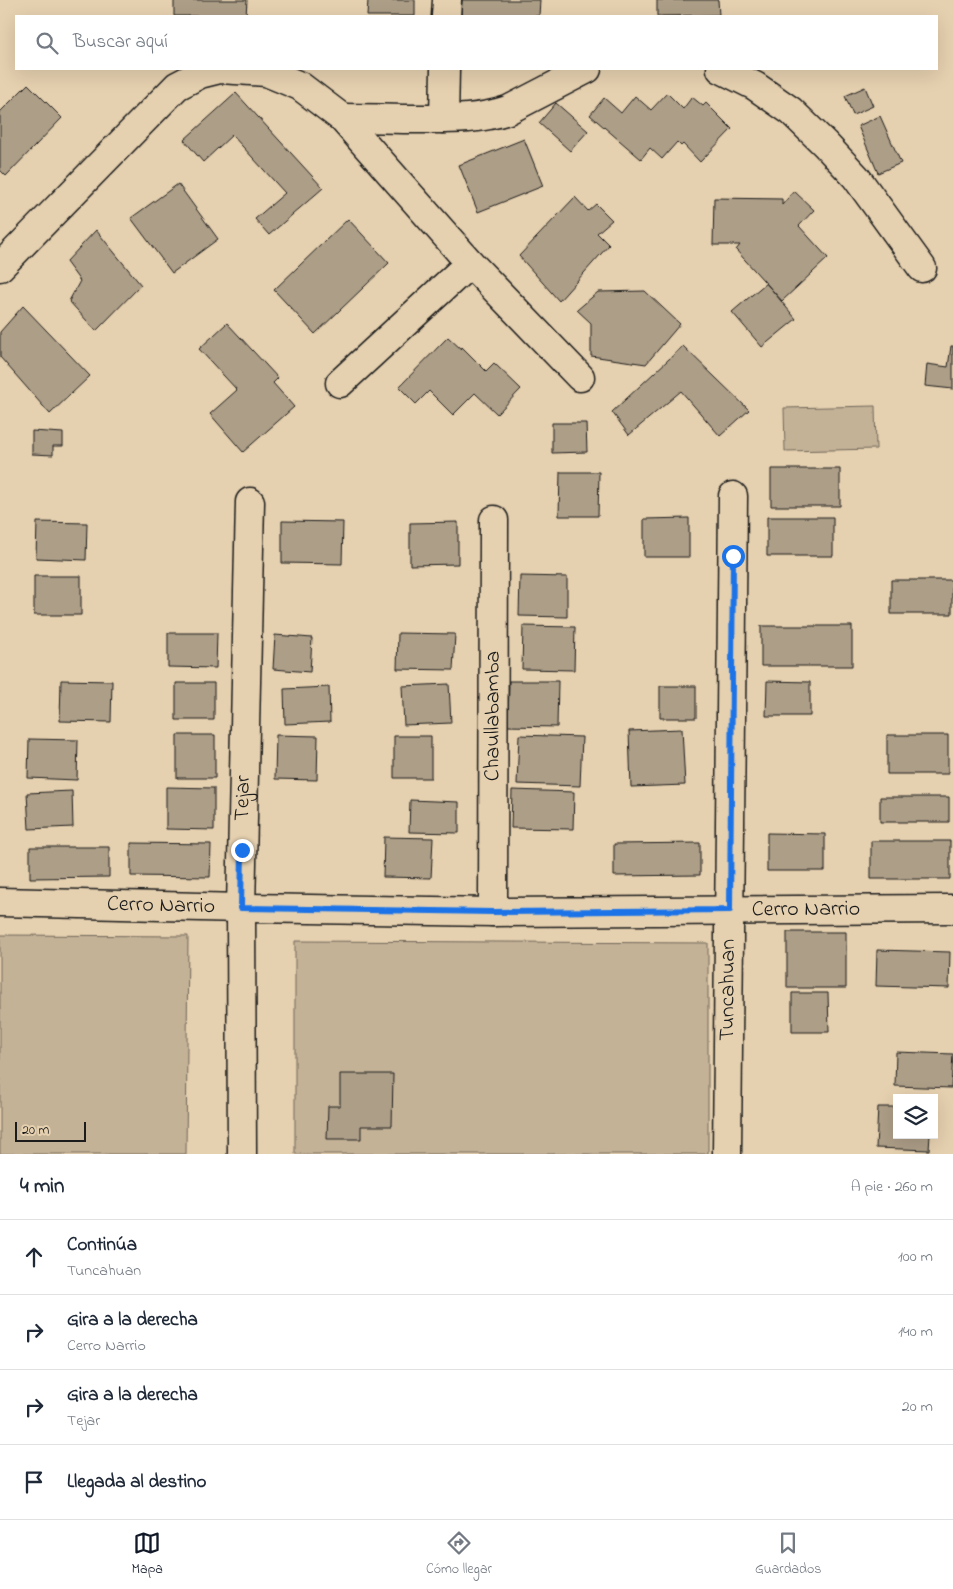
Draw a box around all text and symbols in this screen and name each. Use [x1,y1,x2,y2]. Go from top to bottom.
search box [15,15,938,70]
icon: search [33,29,61,57]
text: Buscar aquí [73,29,168,56]
route start [722,545,745,568]
street label: Chaullabamba [477,651,510,781]
street label: Tejar [227,775,260,821]
route end [231,839,254,862]
street label: Cerro Narrio [106,889,216,923]
street label: Cerro Narrio [752,894,860,926]
street label: Tuncahuan [712,939,745,1041]
map controls [893,1094,938,1139]
button: layers [893,1094,938,1139]
scale bar [15,1119,86,1142]
text: 20 m [22,1120,49,1141]
text: 4 min [20,1172,64,1202]
text: A pie · 260 m [851,1175,933,1199]
text: Continúa [67,1232,137,1259]
icon: ahead [20,1243,48,1271]
text: 100 m [898,1245,933,1269]
text: Tuncahuan [67,1259,141,1283]
text: Gira a la derecha [67,1307,198,1334]
icon: right [20,1318,48,1346]
text: 140 m [898,1320,933,1344]
text: Cerro Narrio [67,1334,146,1358]
text: Gira a la derecha [67,1382,198,1409]
icon: right [20,1393,48,1421]
text: 20 m [902,1395,933,1419]
text: Tejar [67,1409,100,1433]
icon: arrive [20,1468,48,1496]
text: Llegada al destino [67,1469,206,1496]
tab: Mapa [132,1529,163,1580]
tab: Cómo llegar [426,1529,492,1580]
tab: Guardados [755,1529,821,1580]

